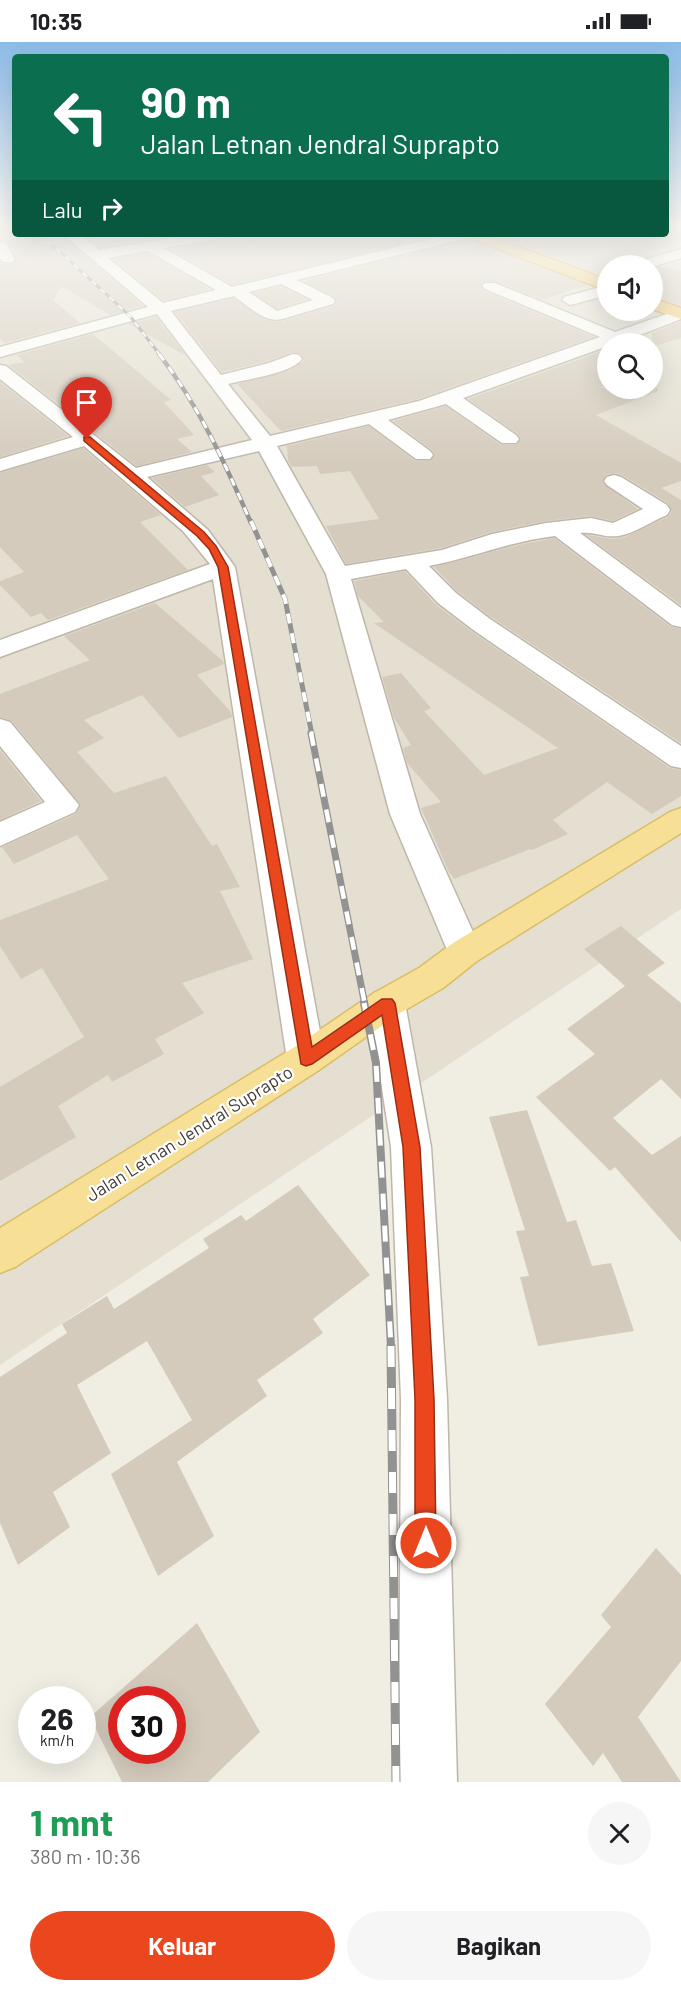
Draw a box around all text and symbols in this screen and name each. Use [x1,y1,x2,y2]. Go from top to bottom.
text: 10:35 [30,8,82,34]
text: 90 m [141,76,231,126]
icon: left [42,78,120,156]
text: Jalan Letnan Jendral Suprapto [141,127,500,159]
icon: right [95,192,128,225]
text: Lalu [42,196,83,222]
map controls [597,255,663,399]
button: sound [597,255,663,321]
button: search [597,333,663,399]
pin [61,377,112,439]
icon: arrive [70,386,103,419]
street label: Jalan Letnan Jendral Suprapto [82,1060,296,1206]
position arrow [394,1511,458,1575]
speed limit sign: 30 [108,1686,186,1764]
text: 26 [41,1700,73,1736]
text: km/h [40,1731,74,1749]
text: 1 mnt [30,1800,113,1843]
button: close [588,1802,651,1865]
text: 380 m · 10:36 [30,1844,140,1868]
button: Keluar [30,1911,335,1980]
button: Bagikan [347,1911,651,1980]

